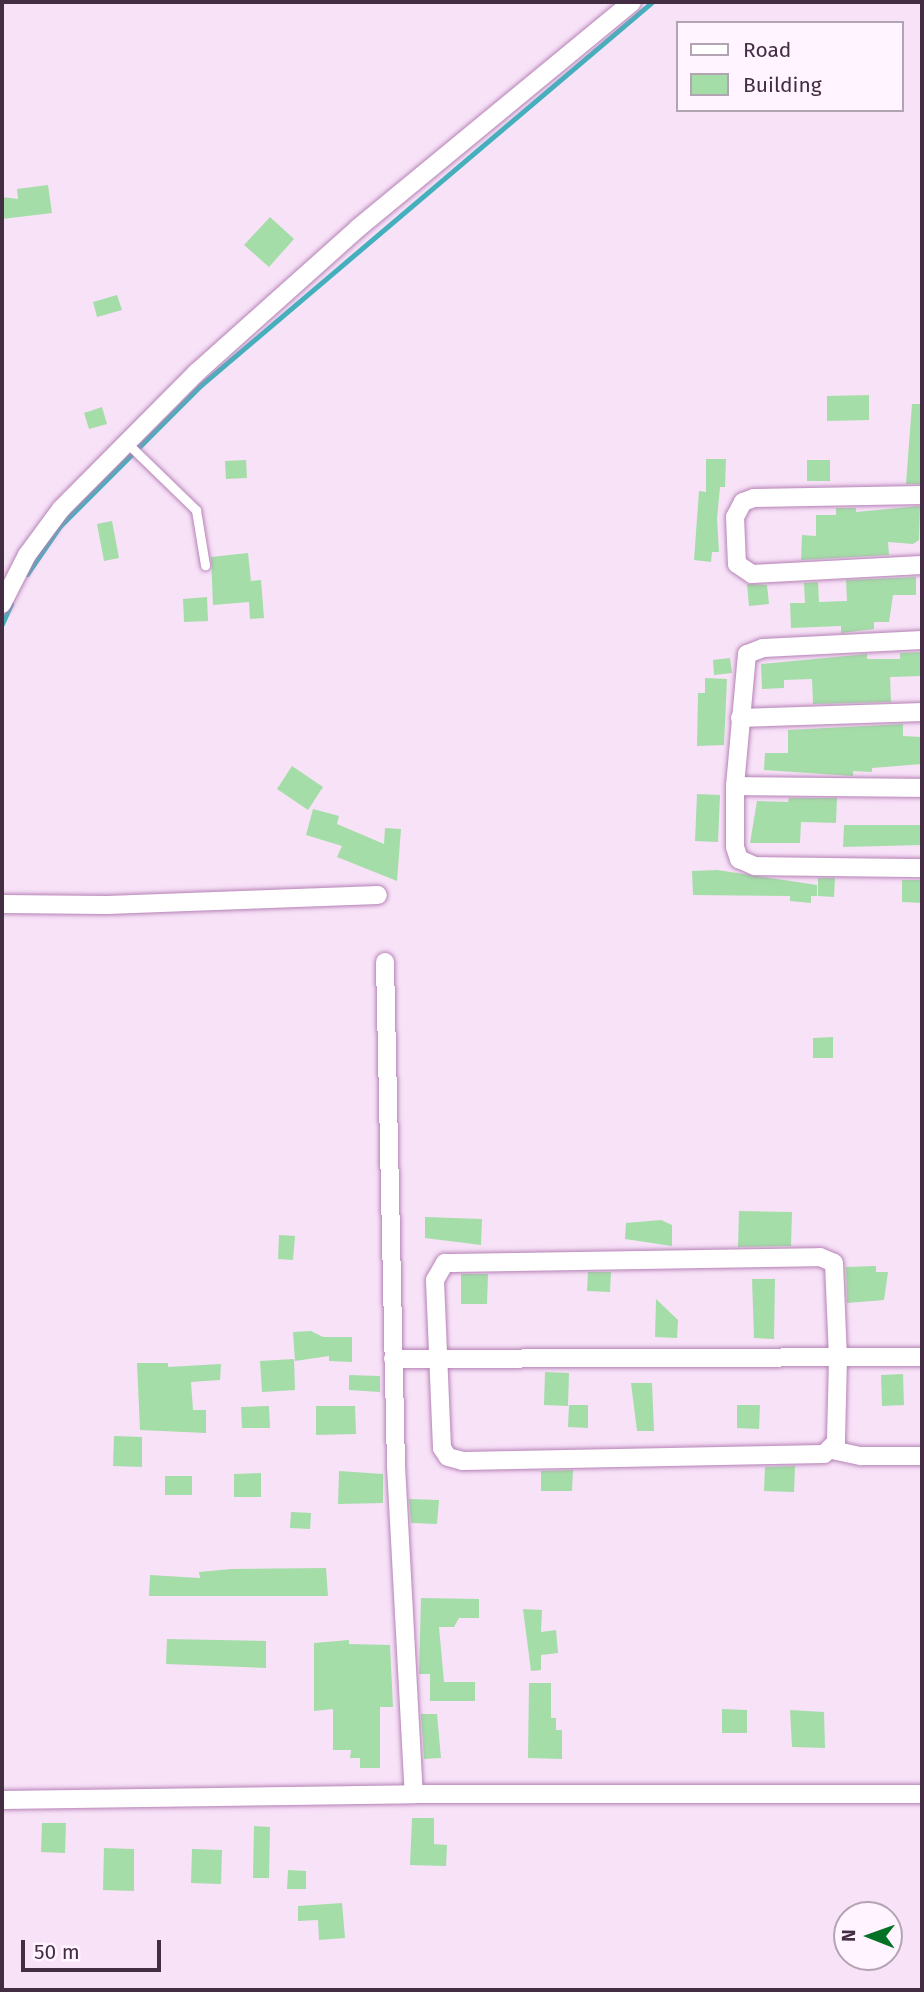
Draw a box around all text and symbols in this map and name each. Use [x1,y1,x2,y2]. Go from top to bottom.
legend [676,21,903,112]
text: Road [743,37,791,63]
text: Building [743,72,822,98]
north arrow [833,1901,903,1971]
scale bar [24,1926,164,1970]
text: N [837,1929,860,1942]
text: 50 m [34,1939,80,1965]

